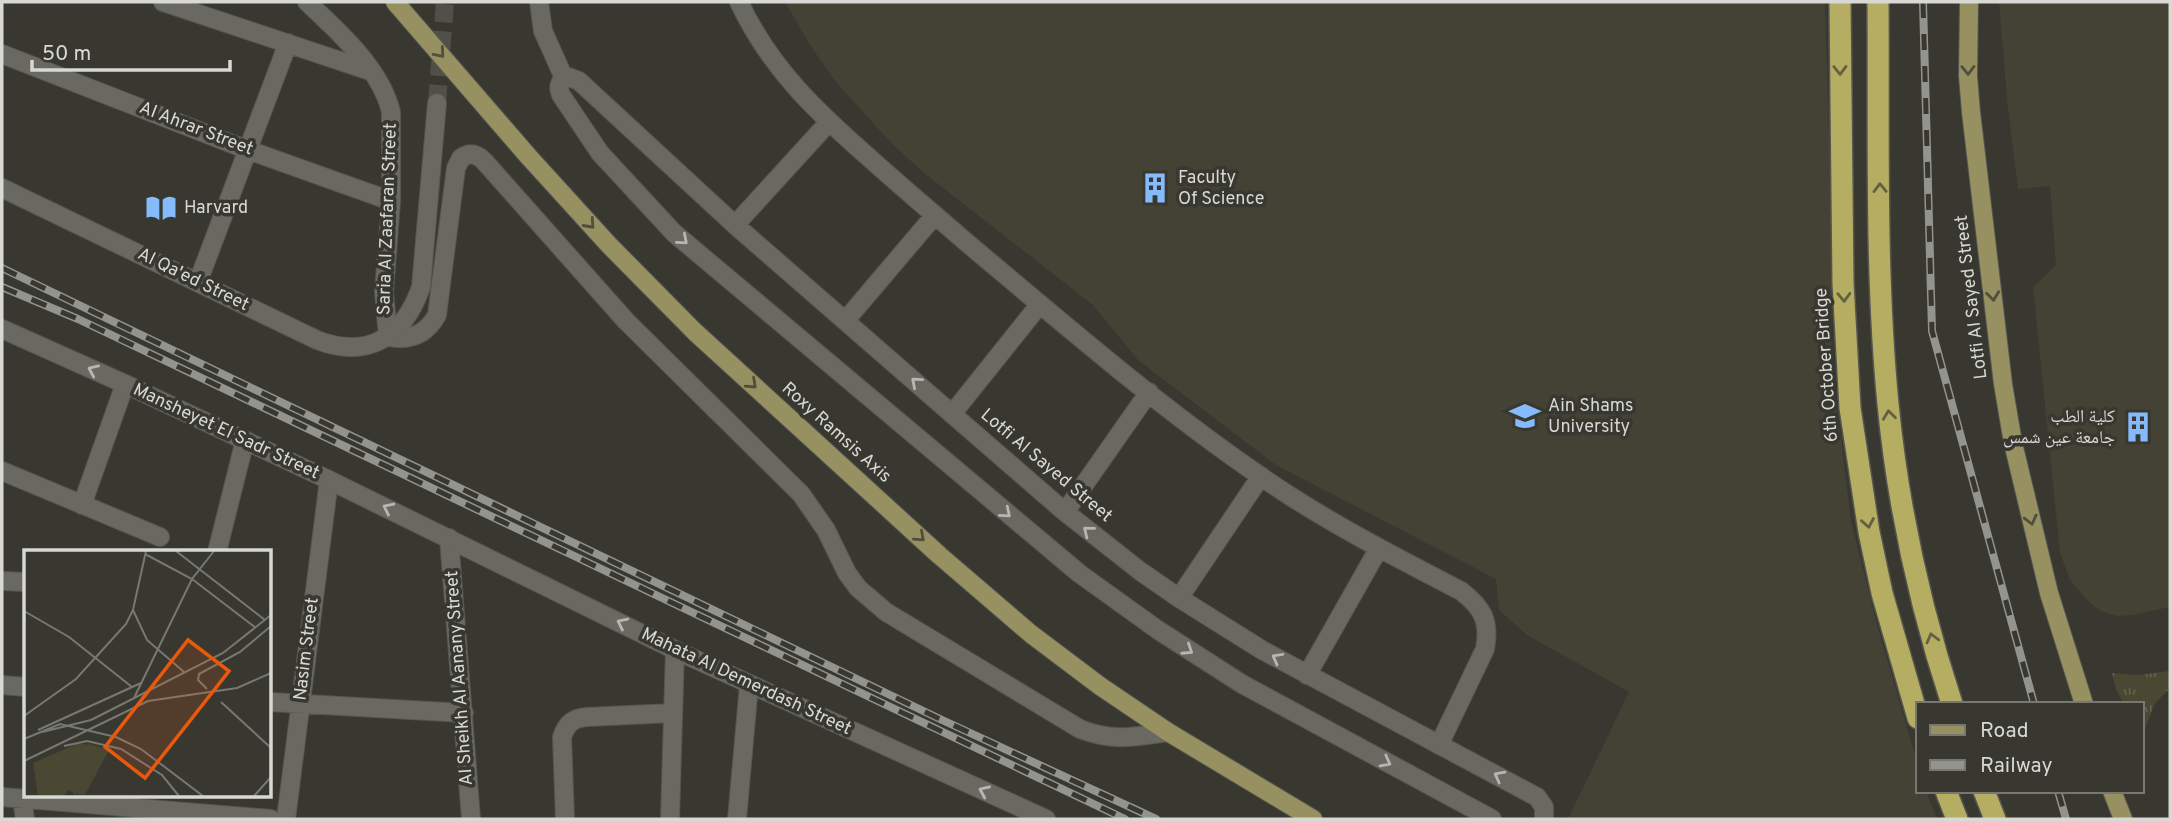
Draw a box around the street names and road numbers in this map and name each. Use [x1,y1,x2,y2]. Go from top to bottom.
street label: Al Ahrar Street [136,97,256,161]
street label: Saria Al Zaafaran Street [373,122,403,316]
street label: Lotfi Al Sayed Street [1951,214,1993,380]
street label: Al Qa'ed Street [133,243,253,317]
street label: 6th October Bridge [1810,287,1844,443]
street label: Roxy Ramsis Axis [776,378,896,488]
street label: Mansheyet El Sadr Street [129,379,323,485]
street label: Lotfi Al Sayed Street [975,404,1117,528]
street label: Al Sheikh Al Aanany Street [441,570,479,786]
street label: Nasim Street [289,596,325,702]
street label: Mahata Al Demerdash Street [637,623,855,741]

